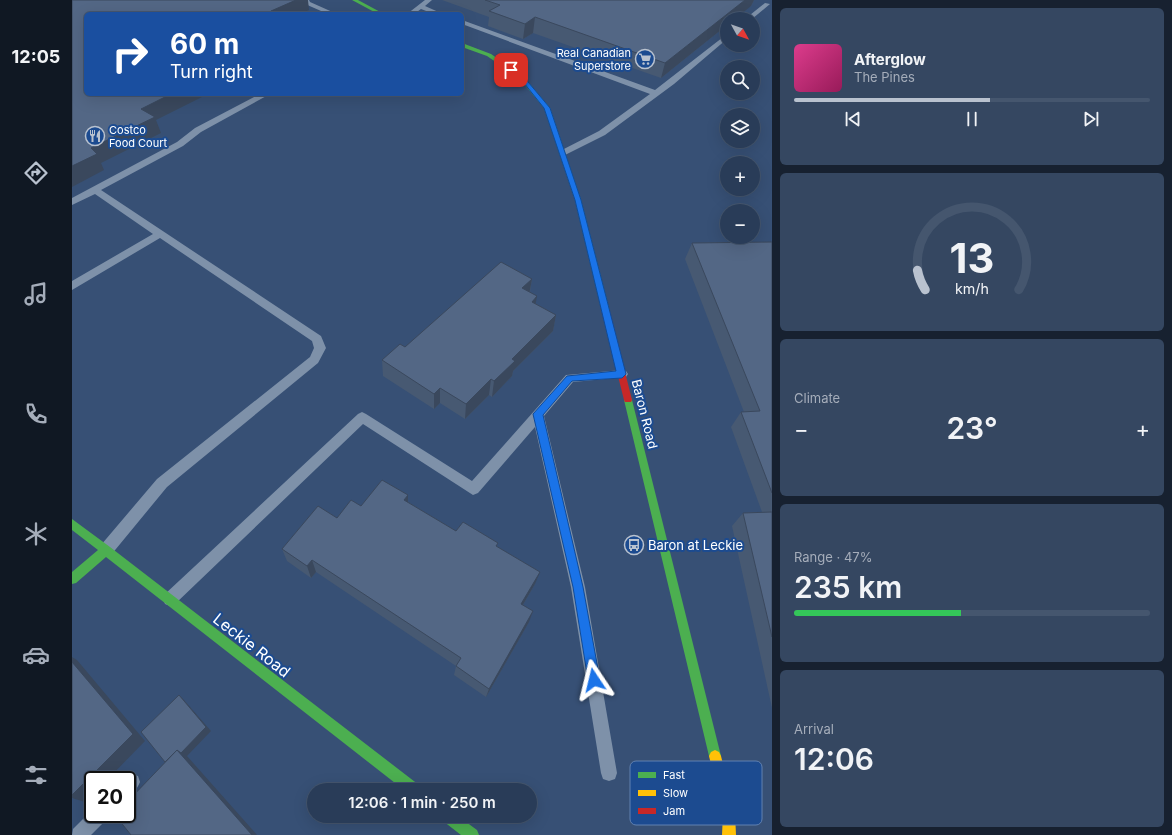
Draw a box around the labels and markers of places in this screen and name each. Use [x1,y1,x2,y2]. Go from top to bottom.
place label: Real Canadian Superstore [557,46,631,73]
supermarket icon: Real Canadian Superstore [634,48,656,70]
pin [494,53,528,87]
place label: Costco Food Court [109,123,168,150]
restaurant icon: Costco Food Court [84,125,106,147]
bus stop icon: Baron at Leckie [623,534,645,556]
place label: Baron at Leckie [648,537,743,553]

